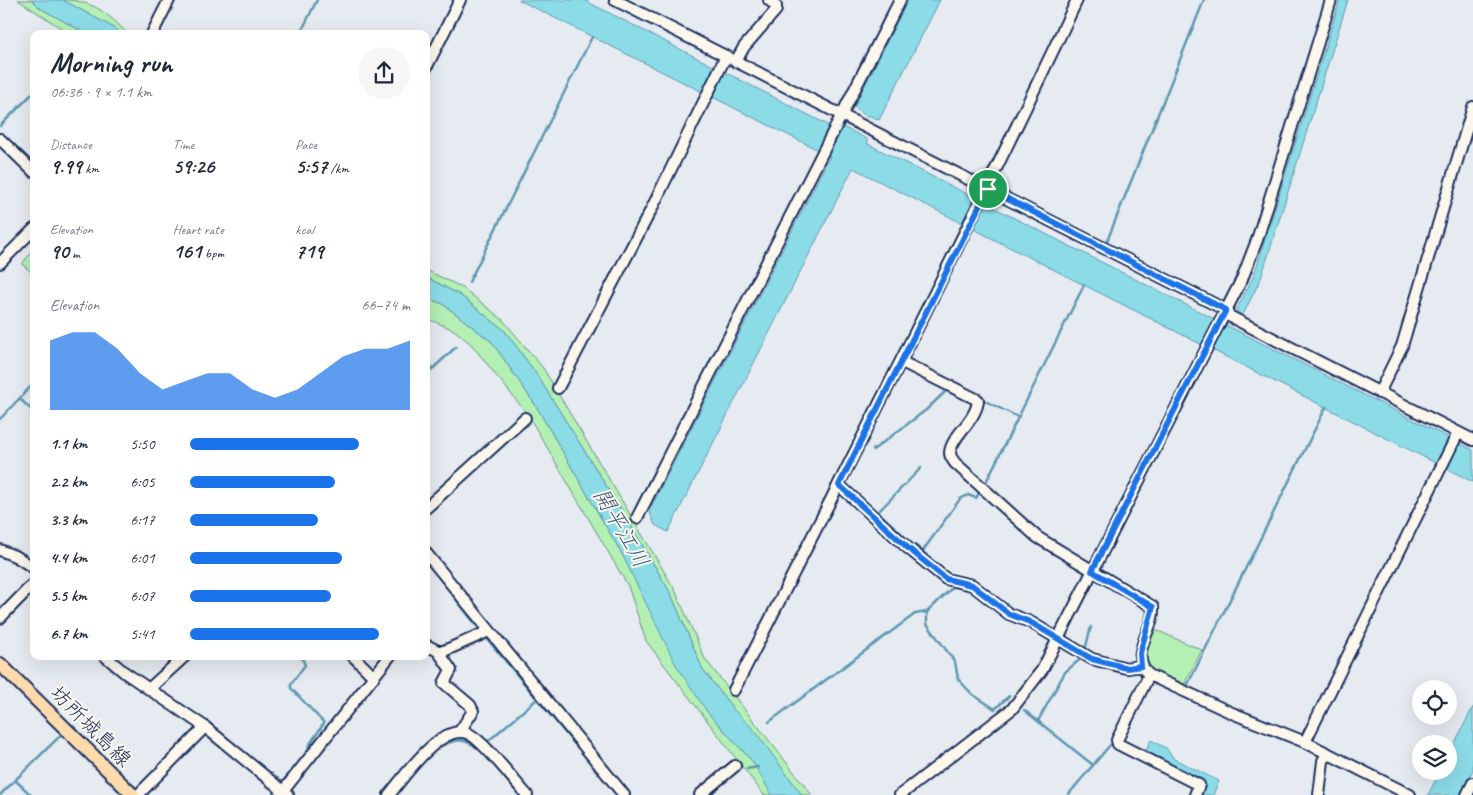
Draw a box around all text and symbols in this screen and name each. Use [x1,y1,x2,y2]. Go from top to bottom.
text: Morning run [50,45,172,80]
button: share [358,47,410,99]
text: 06:36 · 9 × 1.1 km [50,82,152,102]
text: Distance [50,136,92,153]
text: Time [173,136,194,153]
text: Pace [295,136,317,153]
text: 9.99 [50,153,82,179]
text: 59:26 [173,153,214,179]
text: 5:57 [295,153,327,179]
text: km [82,160,99,177]
text: /km [327,160,349,177]
pin [967,168,1009,210]
icon: arrive [974,175,1002,203]
text: Elevation [50,221,93,238]
text: Heart rate [173,221,224,238]
text: kcal [295,221,314,238]
text: 90 [50,238,69,264]
text: 161 [173,238,201,264]
text: 719 [295,238,323,264]
text: m [69,245,80,262]
text: bpm [201,245,224,262]
text: Elevation [50,295,99,315]
text: 66–74 m [361,295,410,315]
text: 1.1 km [50,434,87,454]
text: 5:50 [130,434,155,454]
text: 2.2 km [50,472,87,492]
text: 6:05 [130,472,155,492]
water label: 開平江川 [587,483,655,573]
text: 3.3 km [50,510,87,530]
text: 6:17 [130,510,155,530]
text: 4.4 km [50,548,87,568]
text: 6:01 [130,548,155,568]
text: 5.5 km [50,586,87,606]
text: 6:07 [130,586,155,606]
text: 6.7 km [50,624,88,644]
text: 5:41 [130,624,155,644]
street label: 坊所城島線 [45,680,137,772]
map controls [1412,680,1457,780]
button: locate [1412,680,1457,725]
button: layers [1412,735,1457,780]

